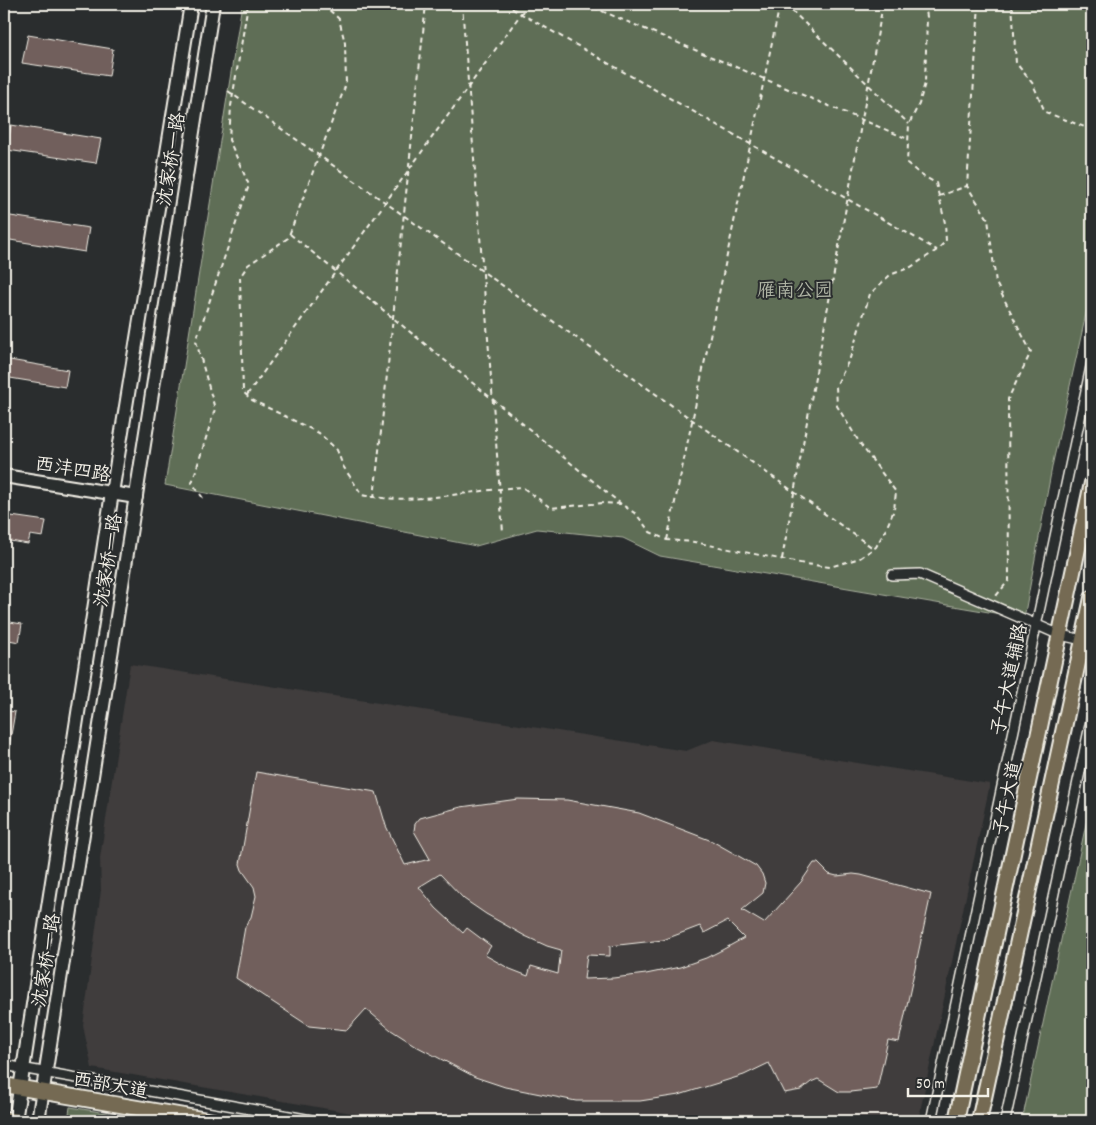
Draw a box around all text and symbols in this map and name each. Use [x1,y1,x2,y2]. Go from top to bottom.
street label: 沈家桥一路 [153,111,194,209]
park label: 雁南公园 [757,279,833,306]
street label: 西沣四路 [33,452,112,491]
street label: 沈家桥一路 [90,512,131,610]
street label: 子午大道辅路 [986,621,1036,738]
street label: 子午大道 [988,759,1031,839]
street label: 沈家桥一路 [28,912,69,1010]
scale bar [908,1065,988,1097]
street label: 西部大道 [71,1068,150,1107]
text: 50 m [916,1074,945,1096]

